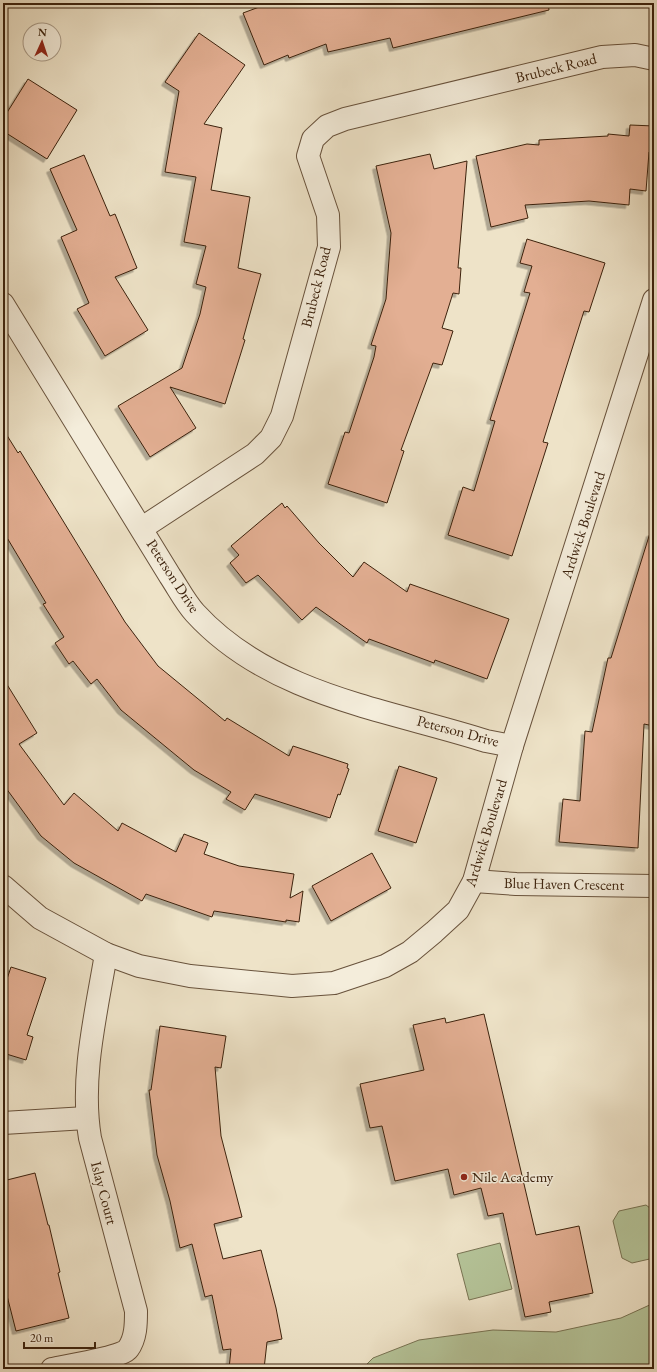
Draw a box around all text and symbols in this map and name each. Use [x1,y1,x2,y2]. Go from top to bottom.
north arrow [22,22,62,62]
text: N [38,25,47,39]
street label: Brubeck Road [513,48,599,87]
street label: Brubeck Road [296,244,335,329]
street label: Ardwick Boulevard [556,468,609,582]
street label: Peterson Drive [143,535,204,616]
street label: Peterson Drive [415,710,501,751]
street label: Ardwick Boulevard [460,776,511,890]
street label: Blue Haven Crescent [504,873,625,894]
street label: Islay Court [87,1159,122,1227]
place label: Nile Academy [472,1167,554,1186]
marker: Nile Academy [459,1172,469,1182]
scale bar [24,1324,95,1350]
text: 20 m [30,1330,54,1346]

